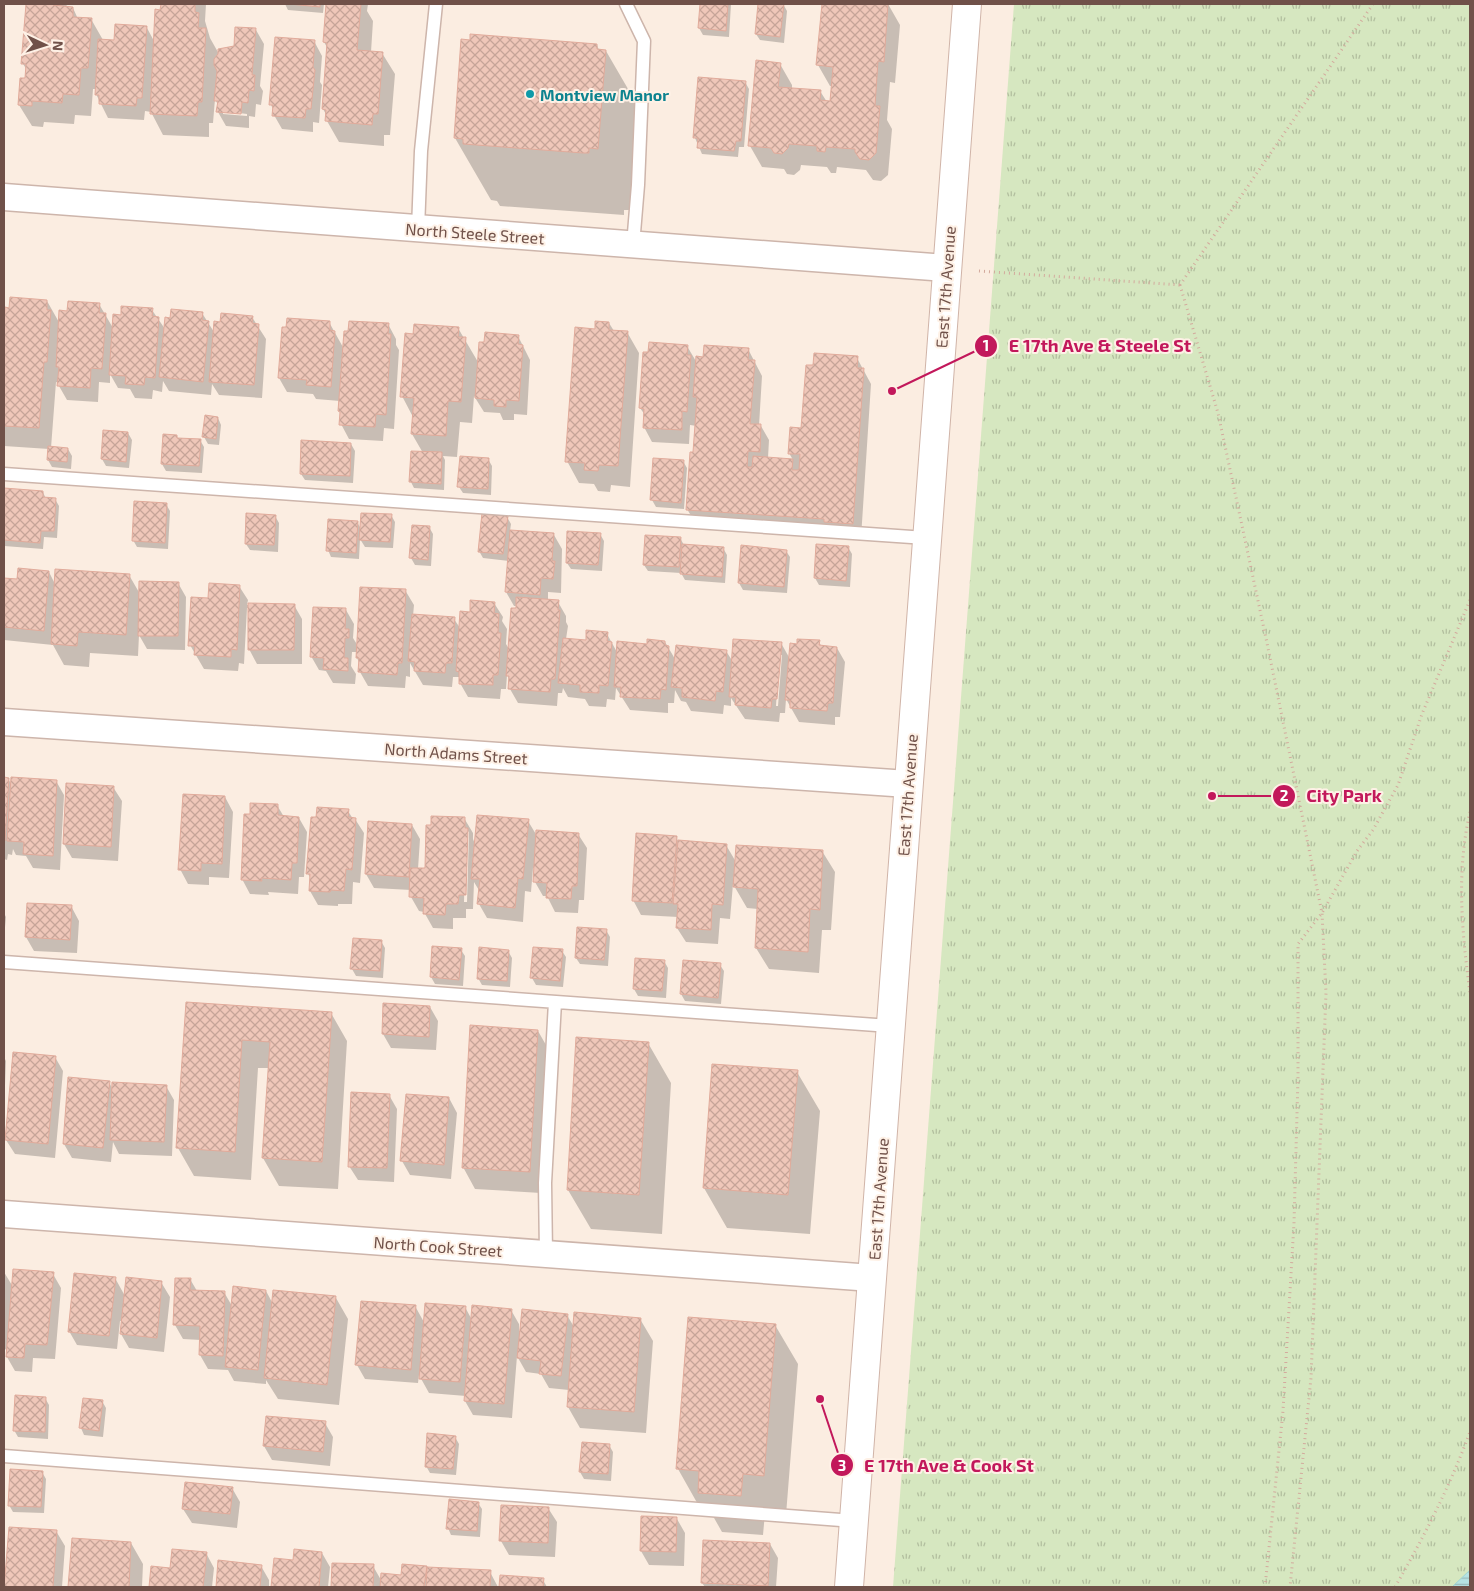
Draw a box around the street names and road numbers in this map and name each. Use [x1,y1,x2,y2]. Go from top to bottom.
street label: North Steele Street [405,219,545,247]
street label: East 17th Avenue [931,225,959,349]
street label: East 17th Avenue [893,733,921,857]
street label: North Adams Street [384,739,528,767]
street label: East 17th Avenue [864,1137,892,1261]
street label: North Cook Street [373,1232,503,1260]

